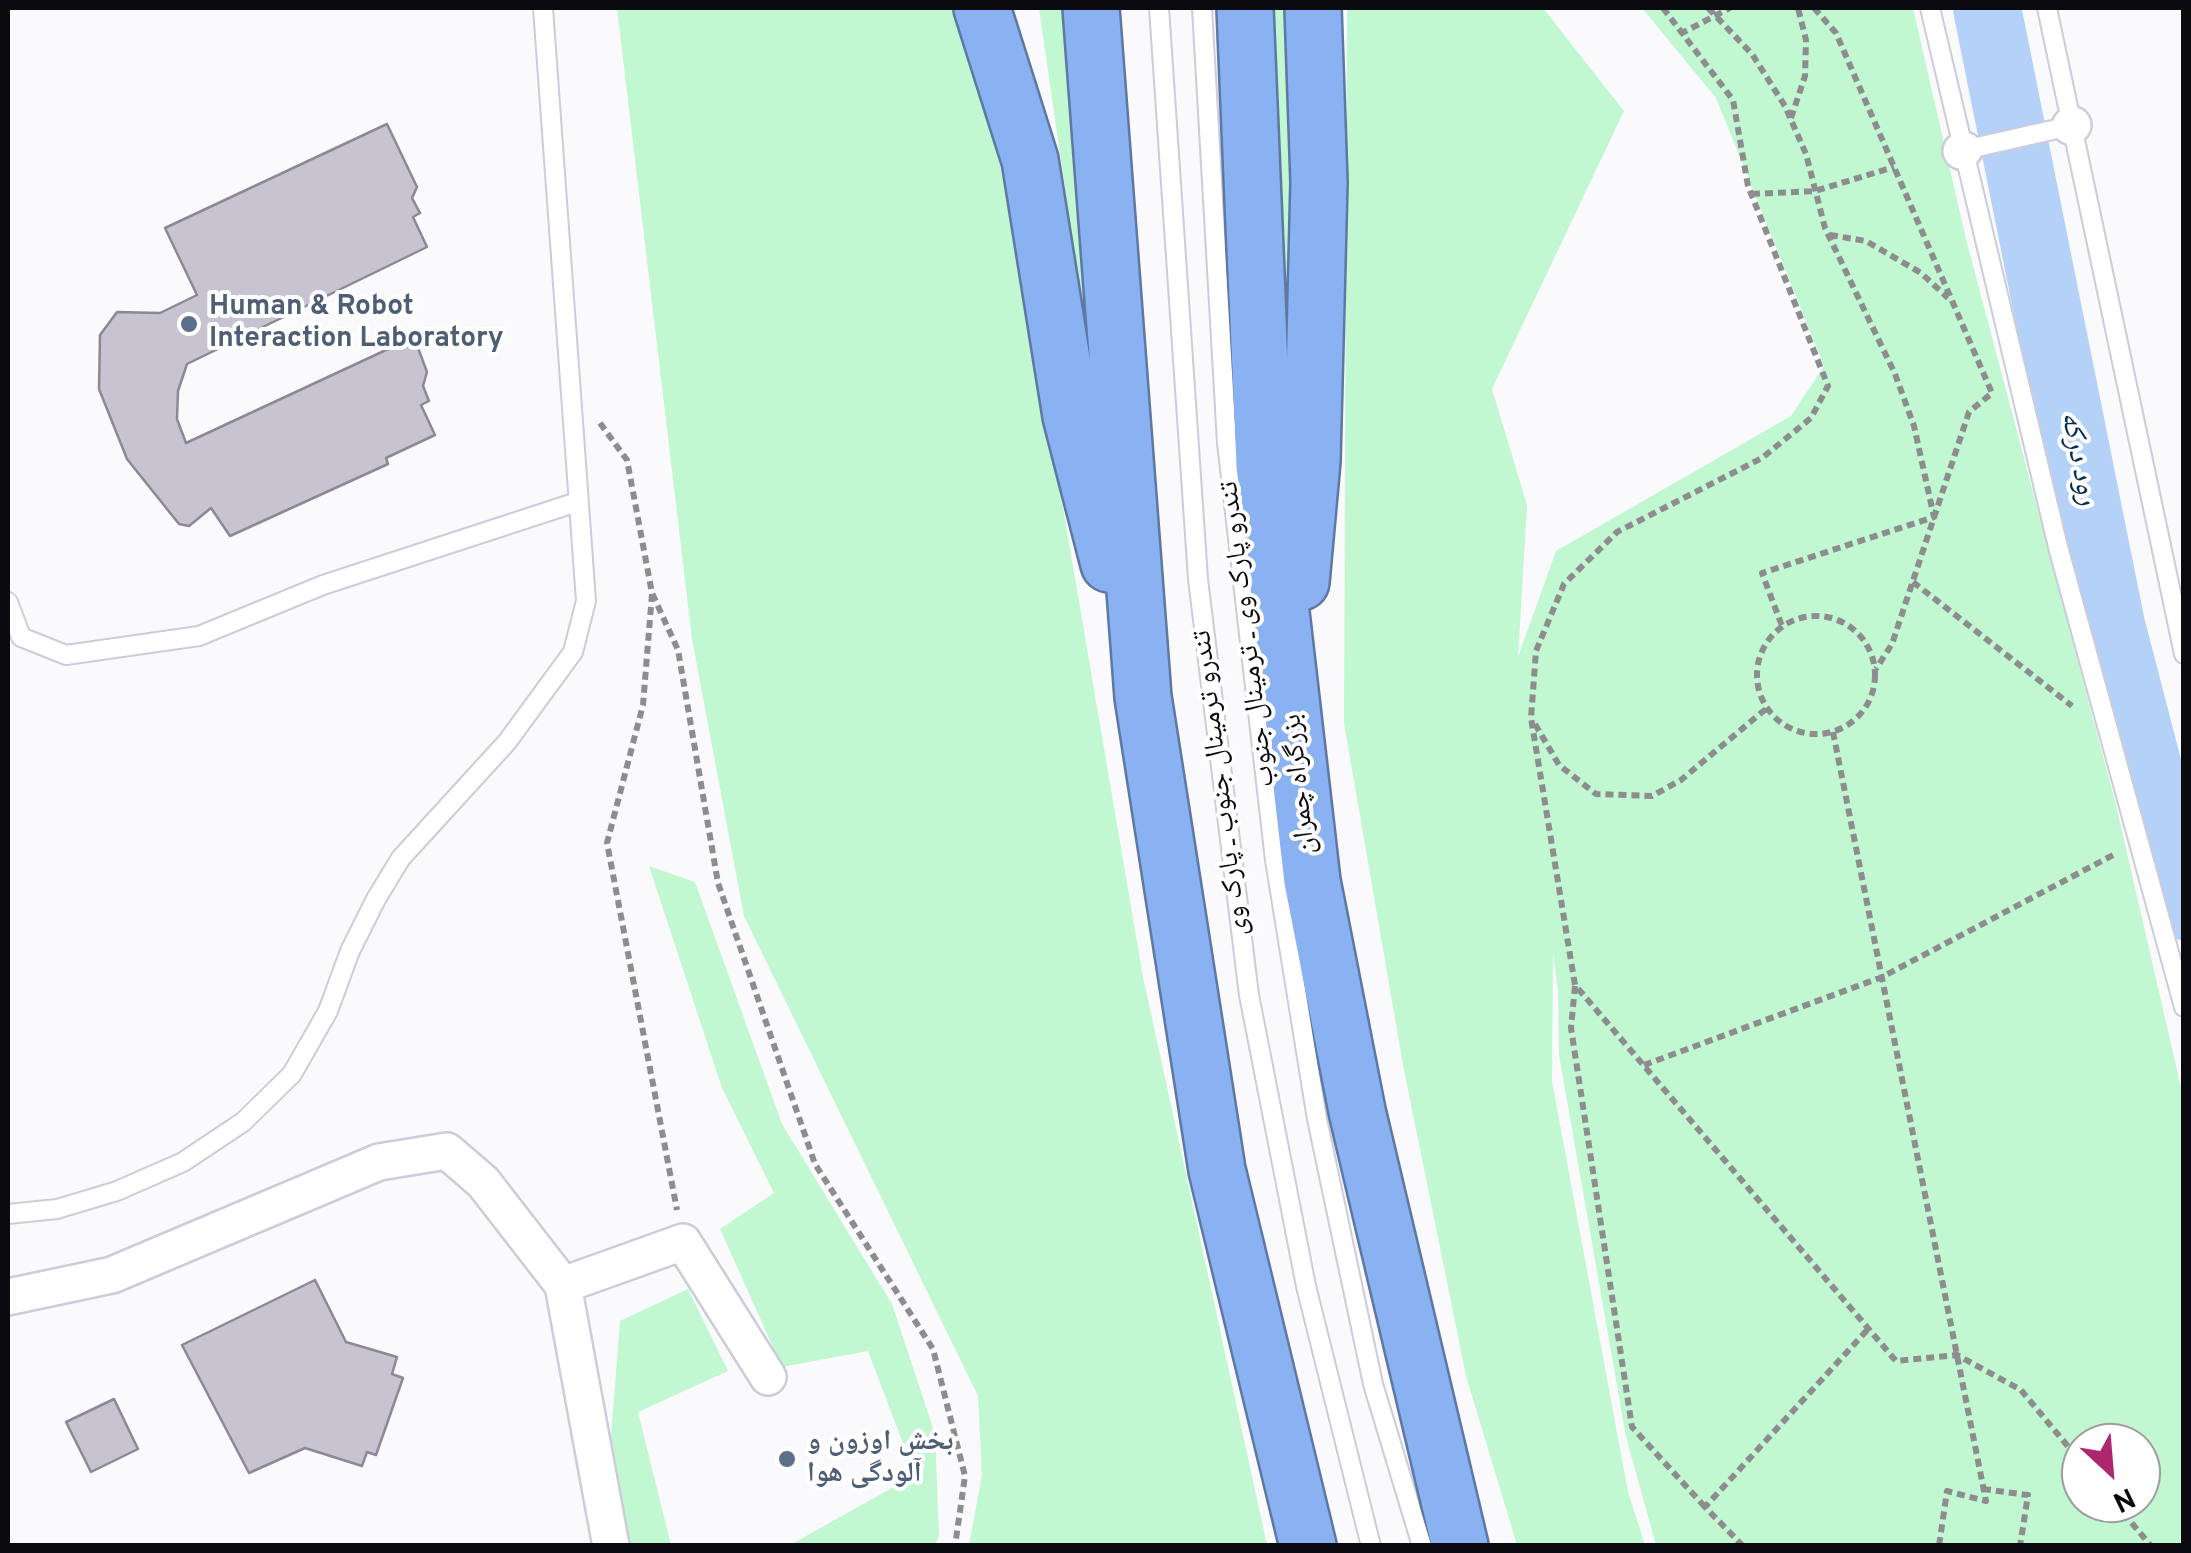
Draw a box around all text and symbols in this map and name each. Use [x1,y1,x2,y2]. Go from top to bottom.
place label: Human & Robot Interaction Laboratory [209,291,504,357]
marker: Human & Robot Interaction Laboratory [178,313,200,335]
water label: رود درکه [2050,409,2104,509]
street label: تندرو پارک وی ـ ترمینال جنوب [1214,479,1284,789]
street label: تندرو ترمینال جنوب ـ پارک وی [1187,628,1257,938]
street label: بزرگراه چمران [1277,712,1325,856]
north arrow [2061,1423,2161,1523]
place label: بخش اوزون و آلودگی هوا [807,1426,953,1492]
marker: بخش اوزون و آلودگی هوا [776,1448,798,1470]
text: N [2106,1478,2140,1519]

